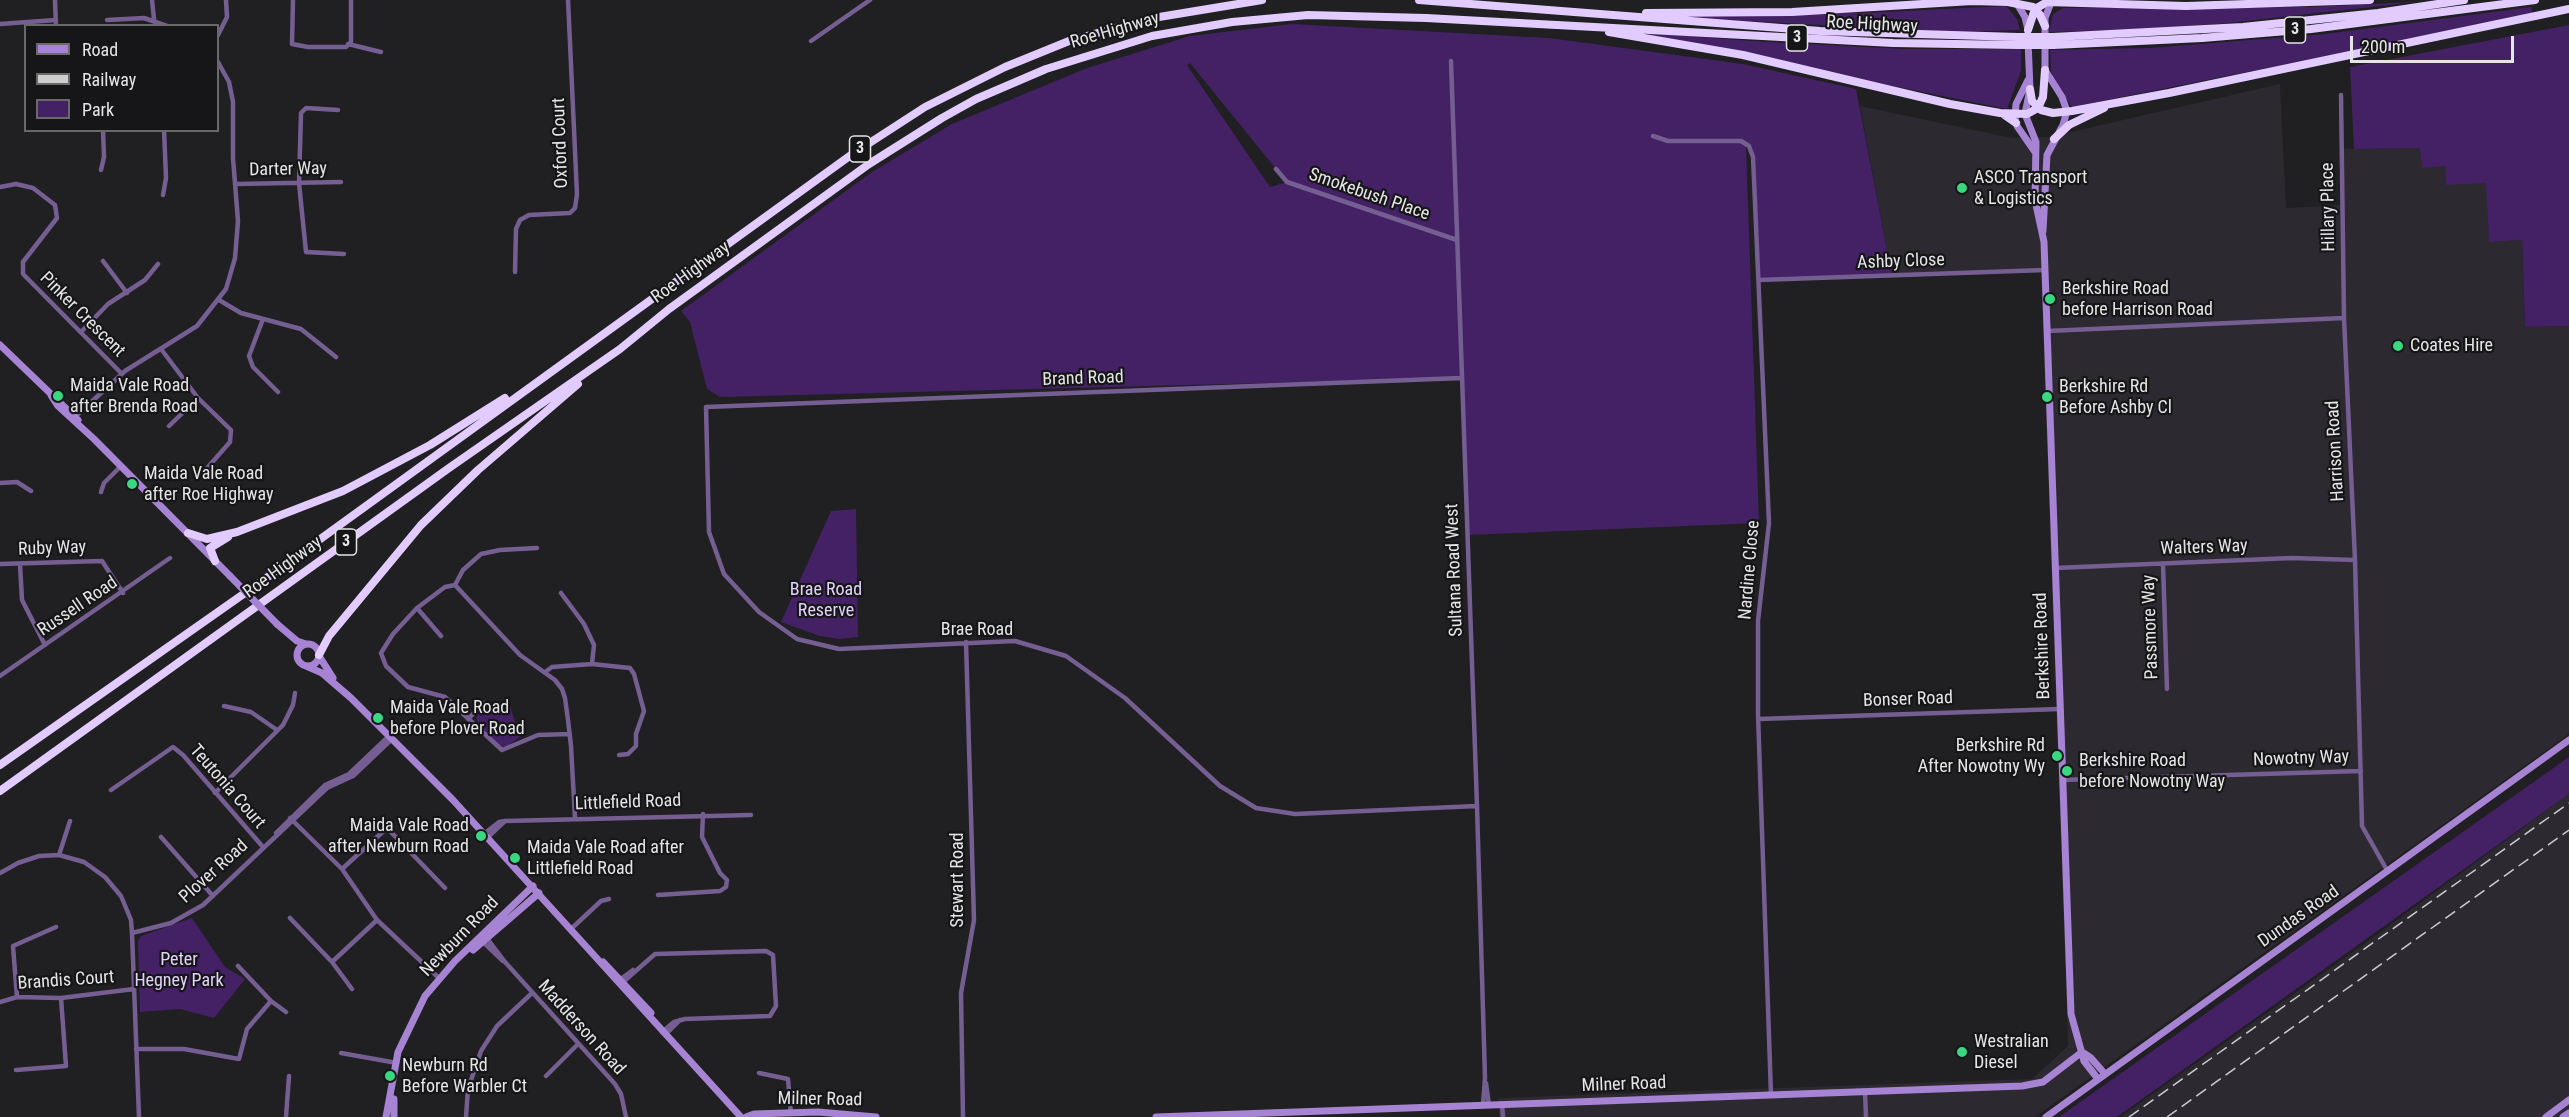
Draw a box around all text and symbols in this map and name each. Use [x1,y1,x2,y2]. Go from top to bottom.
street label: Roe Highway [1068,8,1162,54]
street label: Roe Highway [1826,12,1918,38]
road number: 3 [2284,17,2306,43]
legend [24,24,219,132]
scale bar [2353,24,2516,62]
road number: 3 [1786,25,1808,51]
text: 200 m [2361,36,2405,57]
text: Road [82,39,118,60]
text: Railway [82,69,136,90]
street label: Oxford Court [549,97,573,189]
text: Park [82,99,114,120]
road number: 3 [850,136,870,162]
street label: Darter Way [249,159,327,181]
street label: Hillary Place [2317,162,2341,252]
street label: Smokebush Place [1306,164,1432,226]
place label: ASCO Transport & Logistics [1974,167,2087,210]
marker: ASCO Transport & Logistics [1955,181,1969,195]
street label: Roe Highway [648,237,734,309]
street label: Ashby Close [1857,250,1945,274]
street label: Pinker Crescent [35,268,129,362]
place label: Berkshire Road before Harrison Road [2062,278,2213,320]
marker: Berkshire Road before Harrison Road [2043,292,2057,306]
place label: Coates Hire [2410,335,2493,357]
marker: Coates Hire [2391,339,2405,353]
street label: Brand Road [1042,367,1124,391]
place label: Maida Vale Road after Brenda Road [70,375,198,418]
place label: Berkshire Rd Before Ashby Cl [2059,376,2172,418]
marker: Maida Vale Road after Brenda Road [51,389,65,403]
marker: Berkshire Rd Before Ashby Cl [2040,390,2054,404]
street label: Harrison Road [2323,400,2349,502]
place label: Maida Vale Road after Roe Highway [144,463,273,506]
marker: Maida Vale Road after Roe Highway [125,477,139,491]
street label: Sultana Road West [1442,503,1468,637]
street label: Nardine Close [1735,520,1765,620]
road number: 3 [336,529,356,555]
street label: Roe Highway [240,532,326,604]
street label: Walters Way [2160,536,2248,560]
street label: Ruby Way [18,537,86,561]
street label: Russell Road [34,572,122,642]
street label: Passmore Way [2138,574,2164,680]
park label: Brae Road Reserve [790,579,862,622]
street label: Berkshire Road [2030,592,2056,700]
street label: Brae Road [941,619,1013,641]
street label: Bonser Road [1863,688,1953,712]
place label: Maida Vale Road before Plover Road [390,697,525,740]
marker: Maida Vale Road before Plover Road [371,711,385,725]
place label: Berkshire Rd After Nowotny Wy [1918,735,2045,777]
street label: Teutonia Court [185,740,269,834]
street label: Nowotny Way [2253,747,2349,771]
marker: Berkshire Rd After Nowotny Wy [2050,749,2064,763]
place label: Berkshire Road before Nowotny Way [2079,750,2225,792]
marker: Berkshire Road before Nowotny Way [2060,764,2074,778]
street label: Littlefield Road [574,790,682,816]
place label: Maida Vale Road after Newburn Road [328,815,469,858]
marker: Maida Vale Road after Newburn Road [474,829,488,843]
street label: Stewart Road [947,833,969,927]
street label: Plover Road [175,836,253,908]
place label: Maida Vale Road after Littlefield Road [527,837,684,880]
marker: Maida Vale Road after Littlefield Road [508,851,522,865]
street label: Dundas Road [2254,881,2344,953]
street label: Newburn Road [416,892,504,982]
park label: Peter Hegney Park [134,949,224,992]
street label: Brandis Court [17,967,115,995]
street label: Madderson Road [533,976,629,1080]
place label: Westralian Diesel [1974,1031,2049,1074]
marker: Westralian Diesel [1955,1045,1969,1059]
place label: Newburn Rd Before Warbler Ct [402,1055,527,1098]
marker: Newburn Rd Before Warbler Ct [383,1069,397,1083]
street label: Milner Road [1581,1073,1667,1097]
street label: Milner Road [777,1088,863,1112]

